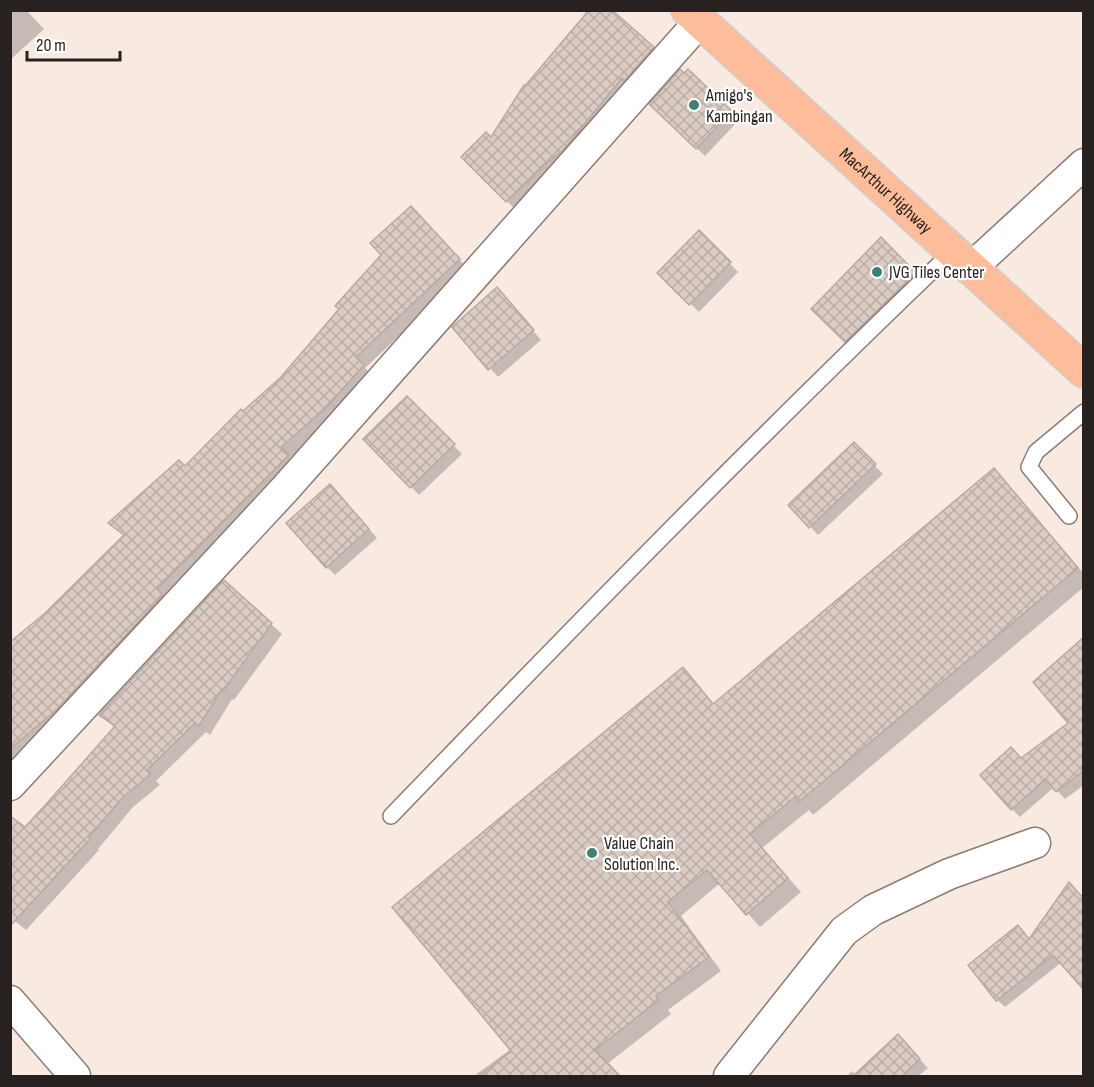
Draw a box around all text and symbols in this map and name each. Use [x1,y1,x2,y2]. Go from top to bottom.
scale bar [27,24,120,62]
text: 20 m [36,35,66,56]
place label: Amigo's Kambingan [705,85,773,127]
marker: Amigo's Kambingan [687,98,701,112]
street label: MacArthur Highway [835,143,937,238]
place label: JVG Tiles Center [888,262,985,283]
marker: JVG Tiles Center [870,265,884,279]
place label: Value Chain Solution Inc. [604,833,679,875]
marker: Value Chain Solution Inc. [585,846,599,860]

